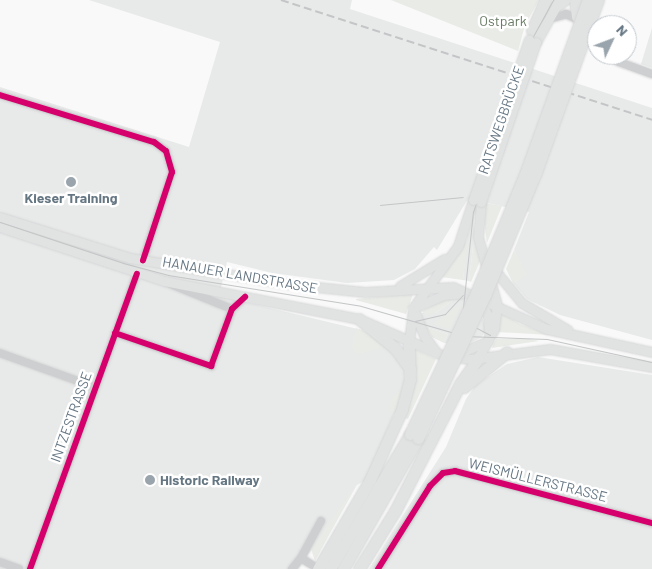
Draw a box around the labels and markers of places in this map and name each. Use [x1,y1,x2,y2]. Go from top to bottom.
marker: Kieser Training [65,176,77,188]
place label: Kieser Training [24,190,118,206]
place label: Historic Railway [160,472,259,488]
marker: Historic Railway [144,474,156,486]

